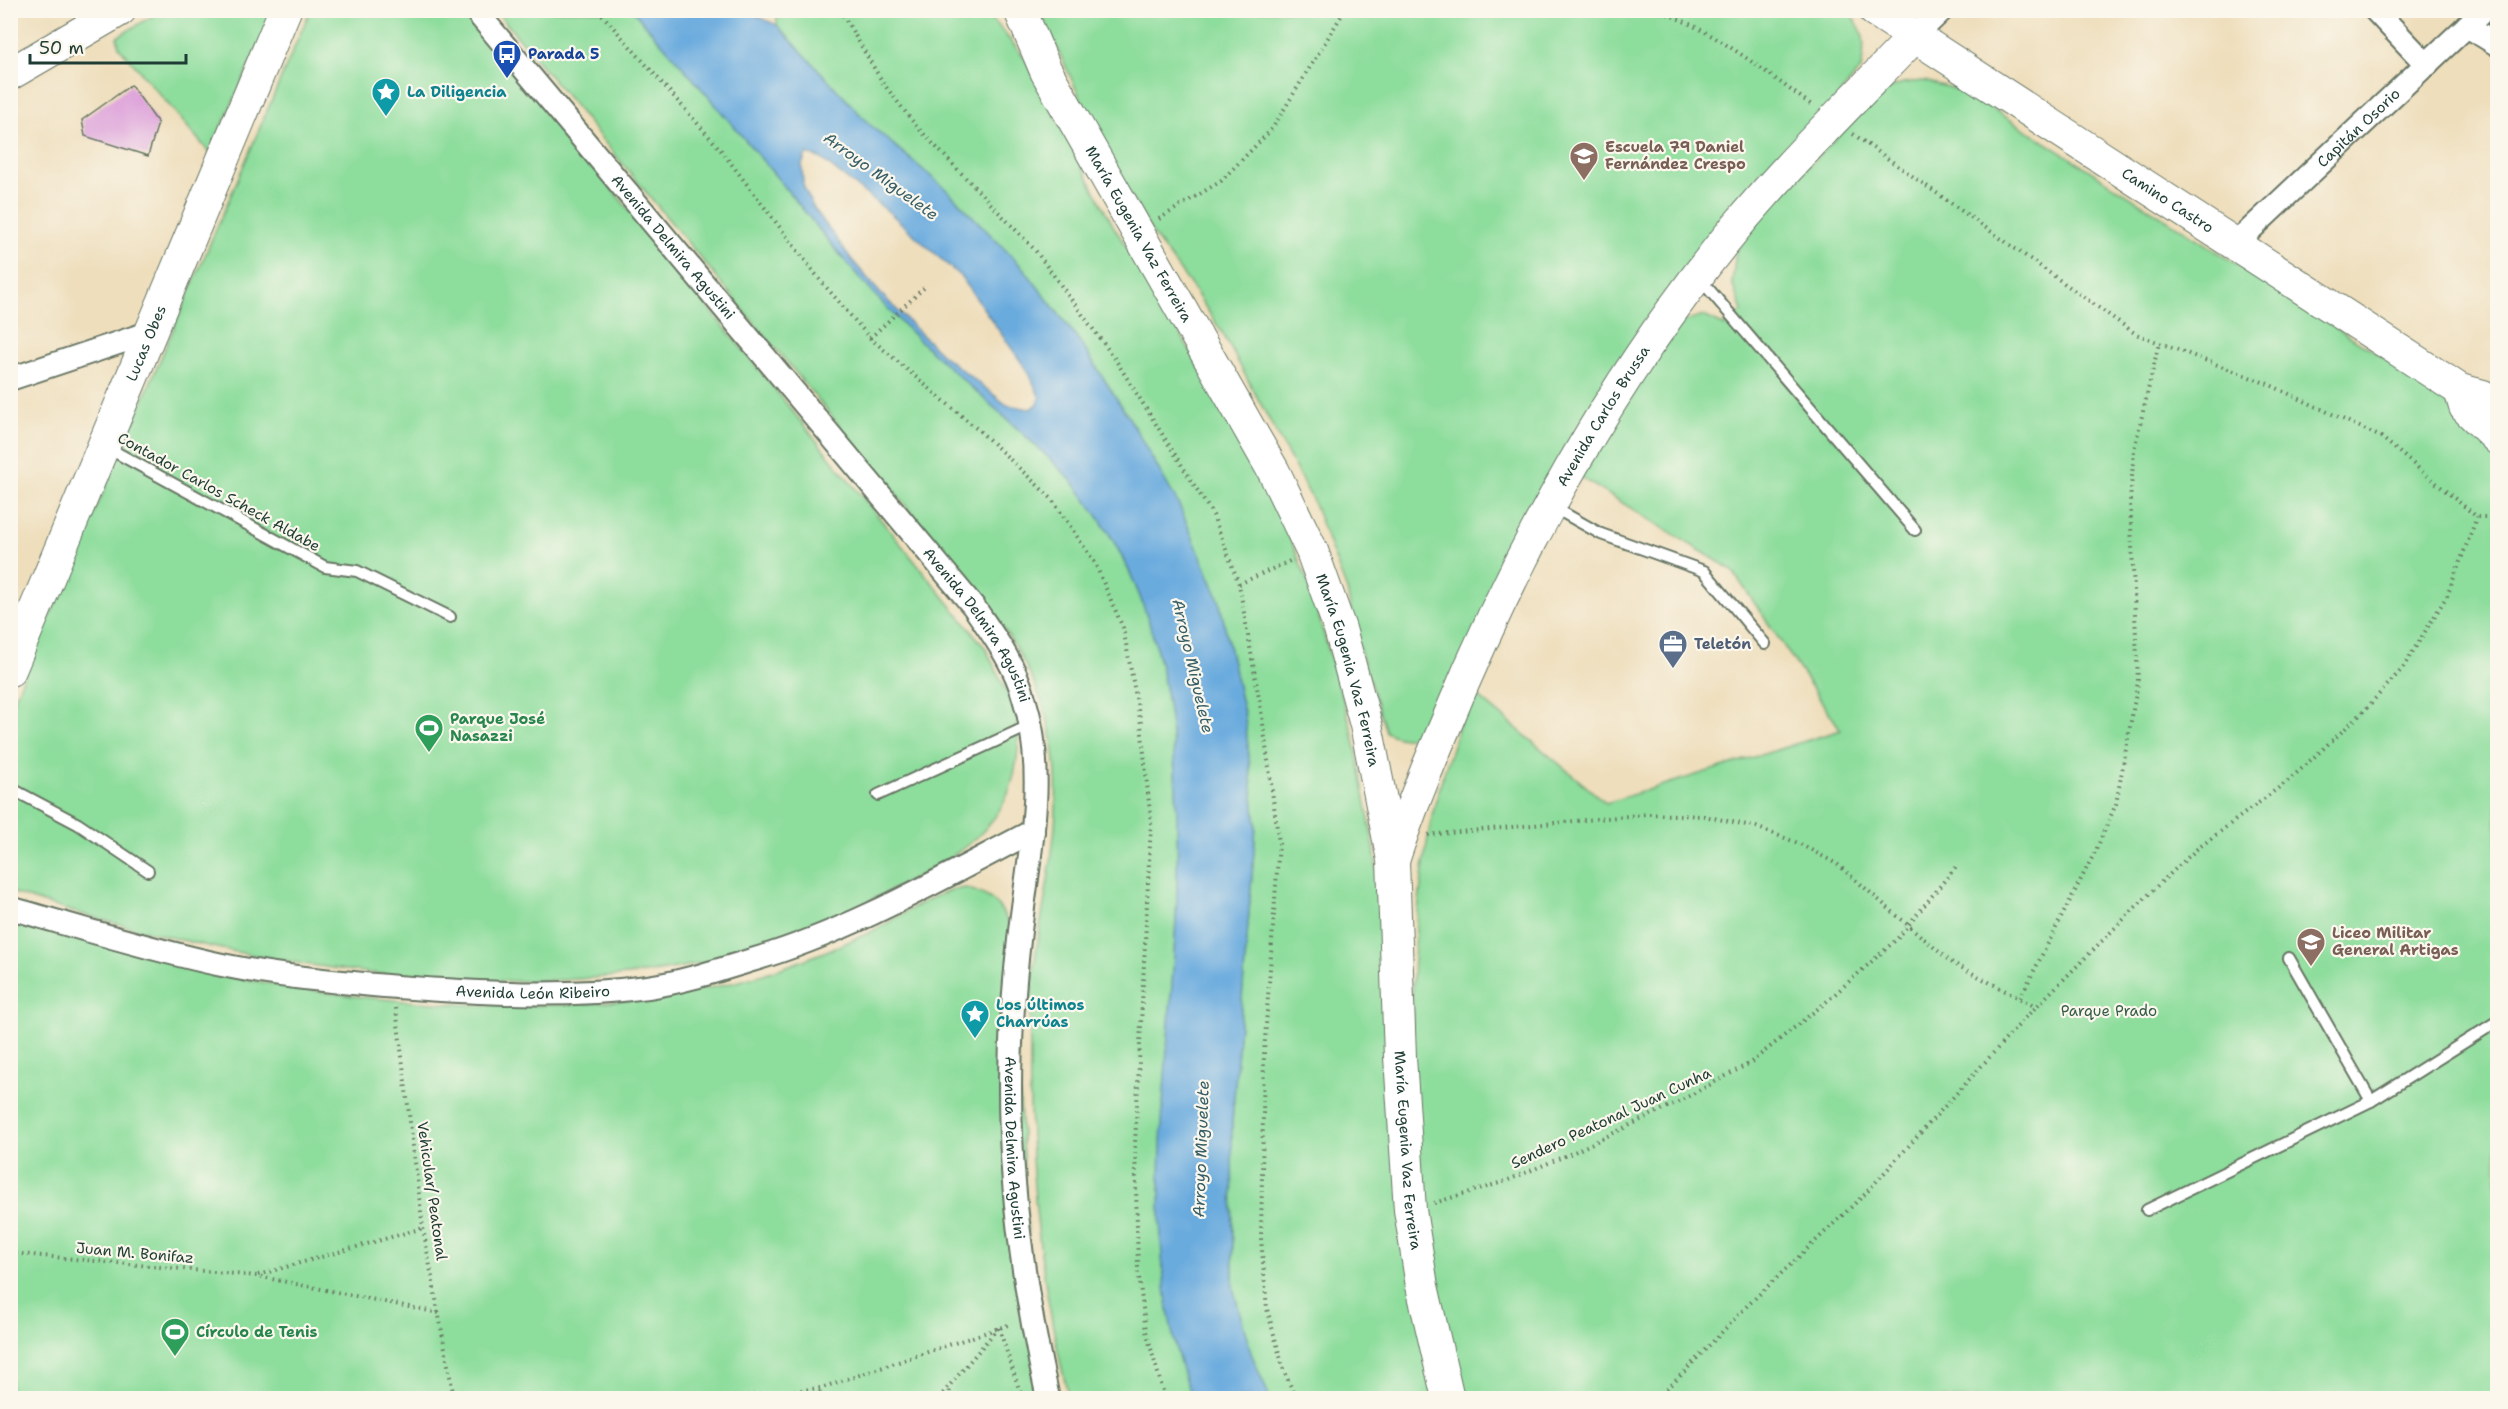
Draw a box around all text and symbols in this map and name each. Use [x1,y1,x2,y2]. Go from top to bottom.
scale bar [30,27,186,65]
text: 50 m [39,36,84,60]
bus stop icon: Parada 5 [491,38,523,80]
place label: Parada 5 [528,44,599,64]
place icon: La Diligencia [370,76,402,118]
place label: La Diligencia [407,82,507,102]
street label: Capitán Osorio [2313,84,2404,172]
water label: Arroyo Miguelete [819,127,943,225]
place label: Escuela 79 Daniel Fernández Crespo [1605,137,1746,174]
school or university icon: Escuela 79 Daniel Fernández Crespo [1568,140,1600,182]
street label: María Eugenia Vaz Ferreira [1081,142,1197,327]
street label: Camino Castro [2118,163,2217,238]
street label: Avenida Delmira Agustini [607,170,740,324]
street label: Lucas Obes [121,302,171,384]
street label: Avenida Carlos Brussa [1552,341,1655,490]
street label: Contador Carlos Scheck Aldabe [114,428,324,556]
street label: Avenida Delmira Agustini [918,543,1035,705]
street label: María Eugenia Vaz Ferreira [1311,571,1384,769]
water label: Arroyo Miguelete [1167,597,1219,735]
office icon: Teletón [1657,628,1689,670]
place label: Teletón [1694,634,1751,654]
place label: Parque José Nasazzi [450,709,545,746]
sports icon: Parque José Nasazzi [413,712,445,754]
place label: Liceo Militar General Artigas [2332,923,2459,960]
school or university icon: Liceo Militar General Artigas [2295,926,2327,968]
street label: Avenida León Ribeiro [455,981,611,1004]
place label: Los últimos Charrúas [996,995,1085,1032]
place icon: Los últimos Charrúas [959,998,991,1040]
park label: Parque Prado [2061,1001,2157,1021]
street label: María Eugenia Vaz Ferreira [1390,1050,1426,1252]
street label: Avenida Delmira Agustini [1000,1056,1030,1241]
street label: Sendero Peatonal Juan Cunha [1508,1062,1715,1173]
water label: Arroyo Miguelete [1188,1080,1214,1218]
street label: Vehicular/ Peatonal [412,1120,452,1262]
street label: Juan M. Bonifaz [75,1238,195,1268]
sports icon: Círculo de Tenis [159,1316,191,1358]
place label: Círculo de Tenis [196,1322,317,1342]

